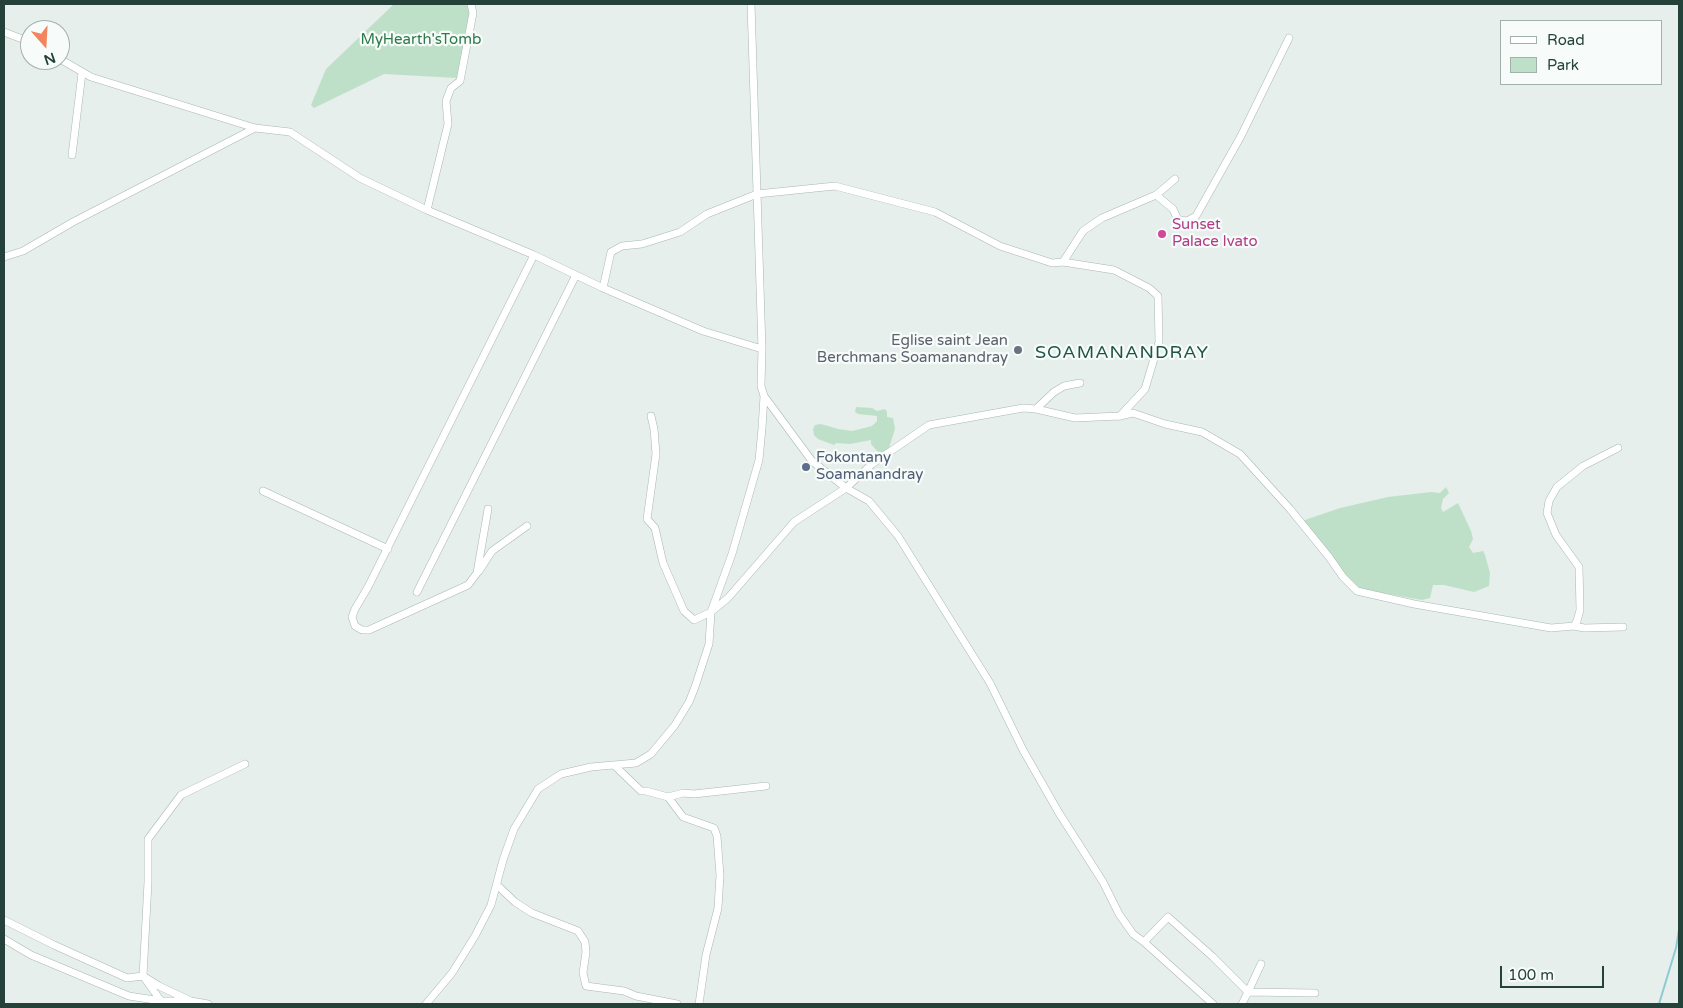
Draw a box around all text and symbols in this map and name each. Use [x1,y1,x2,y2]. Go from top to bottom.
north arrow [20,20,70,70]
legend [1500,20,1663,85]
park label: MyHearth'sTomb [361,31,481,49]
text: Road [1547,31,1585,49]
text: N [42,49,58,69]
text: Park [1547,56,1579,74]
place label: Sunset Palace Ivato [1172,216,1258,251]
marker: Sunset Palace Ivato [1156,228,1168,240]
place label: Eglise saint Jean Berchmans Soamanandray [817,332,1008,367]
district label: SOAMANANDRAY [1033,342,1211,364]
marker: Eglise saint Jean Berchmans Soamanandray [1012,344,1024,356]
place label: Fokontany Soamanandray [816,449,923,484]
marker: Fokontany Soamanandray [800,461,812,473]
scale bar [1503,956,1607,988]
text: 100 m [1508,966,1554,984]

